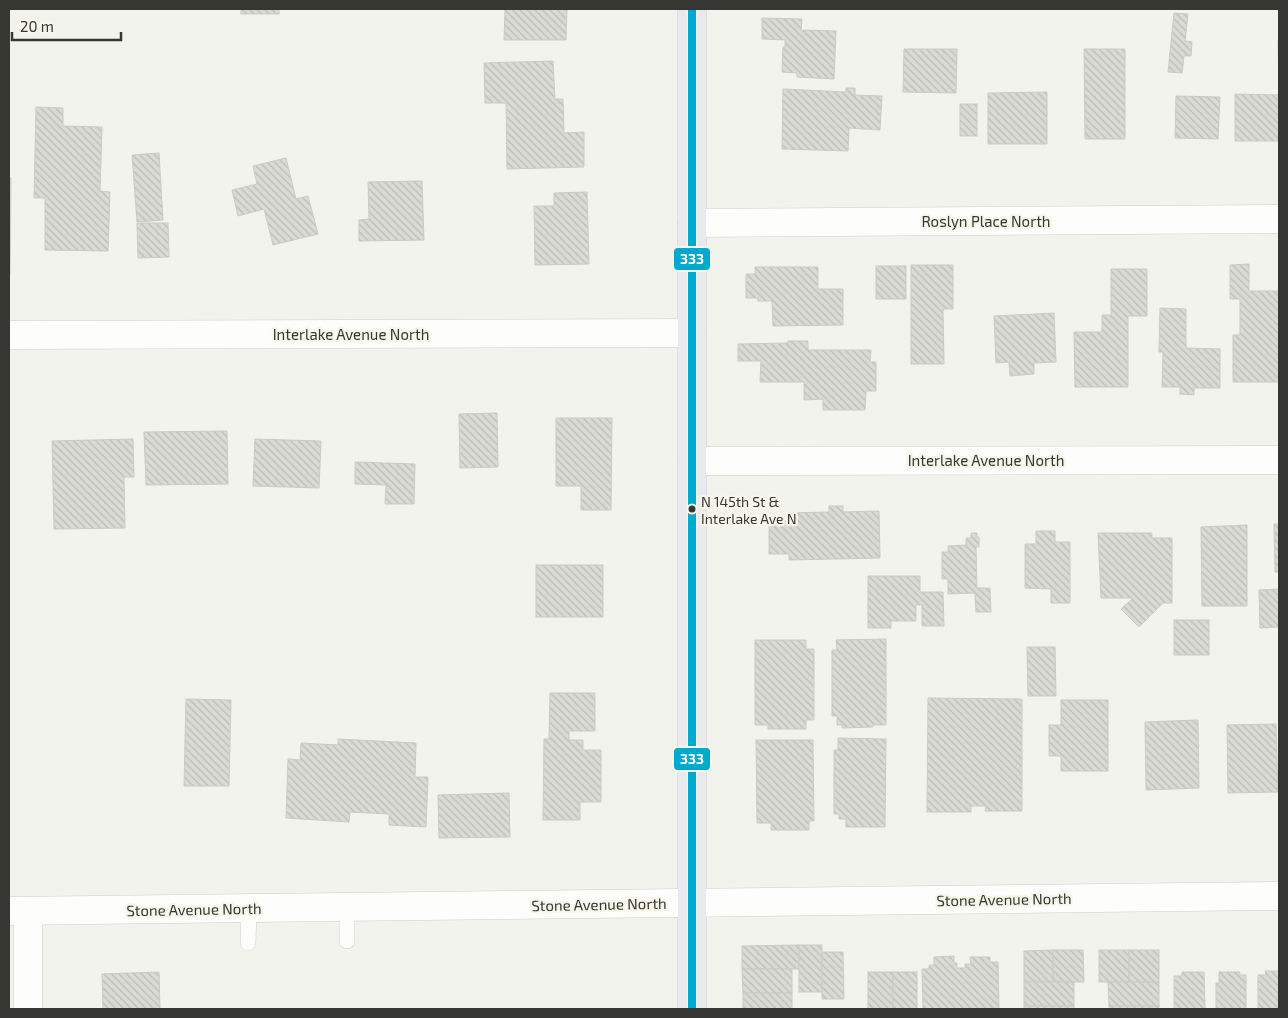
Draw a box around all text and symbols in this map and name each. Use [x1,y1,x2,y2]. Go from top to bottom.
scale bar [12,10,121,42]
text: 20 m [20,17,54,35]
street label: Roslyn Place North [921,212,1051,230]
line badge: 333 [673,247,711,271]
text: 333 [680,250,704,267]
street label: Interlake Avenue North [273,325,429,343]
street label: Interlake Avenue North [908,451,1064,469]
place label: N 145th St & Interlake Ave N [701,493,797,527]
marker: N 145th St & Interlake Ave N [687,504,697,514]
line badge: 333 [673,747,711,771]
text: 333 [680,750,704,767]
street label: Stone Avenue North [936,889,1072,909]
street label: Stone Avenue North [531,894,667,914]
street label: Stone Avenue North [126,899,262,919]

